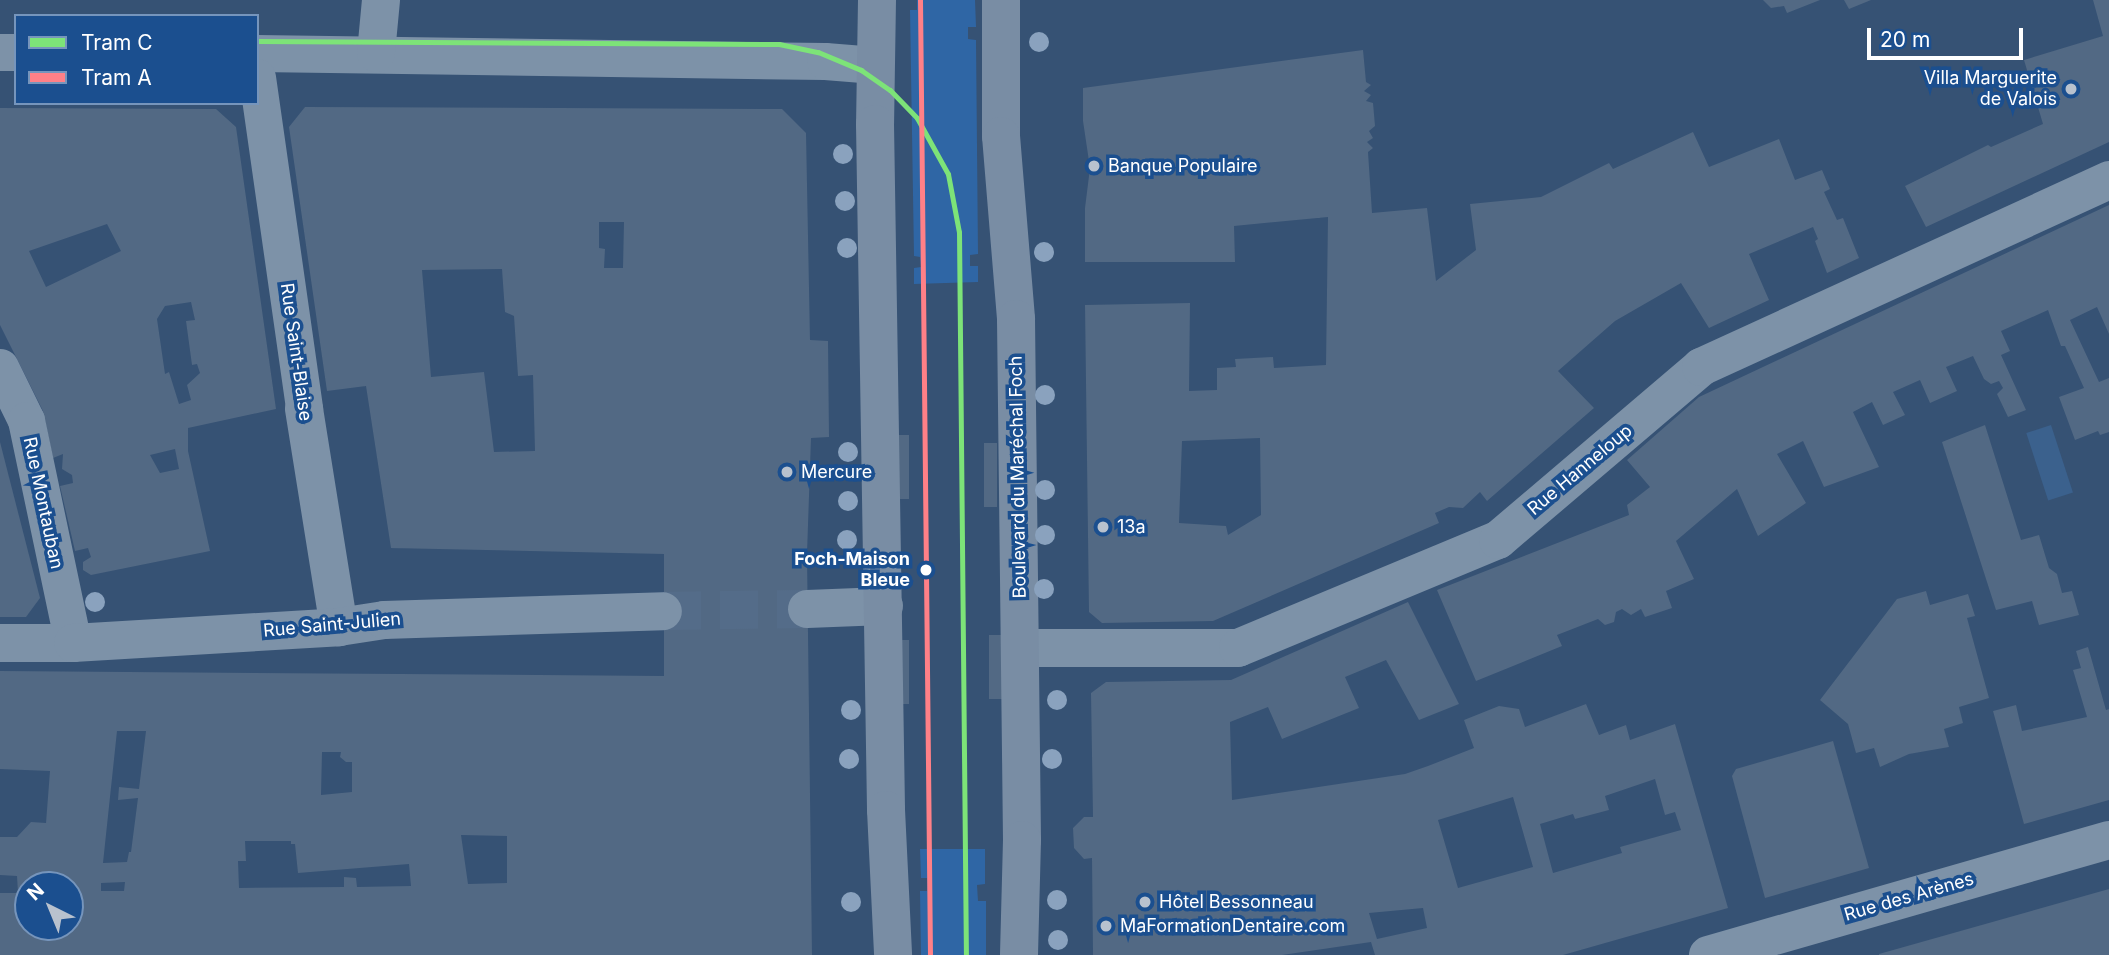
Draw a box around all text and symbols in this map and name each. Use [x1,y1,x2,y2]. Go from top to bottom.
legend [14,14,259,105]
scale bar [1871,14,2027,58]
text: 20 m [1880,27,1930,52]
text: Tram C [81,30,153,55]
text: Tram A [81,65,152,90]
place label: Villa Marguerite de Valois [1924,68,2057,110]
marker: Villa Marguerite de Valois [2063,81,2079,97]
place label: Banque Populaire [1108,155,1257,177]
marker: Banque Populaire [1086,158,1102,174]
street label: Rue Saint-Blaise [276,282,316,422]
street label: Boulevard du Maréchal Foch [1005,356,1031,598]
street label: Rue Hanneloup [1523,420,1637,520]
street label: Rue Montauban [18,435,68,571]
place label: Mercure [801,461,872,483]
marker: Mercure [779,464,795,480]
place label: 13a [1117,516,1146,538]
marker: 13a [1095,519,1111,535]
place label: Foch-Maison Bleue [794,549,910,592]
marker: Foch-Maison Bleue [916,560,936,580]
street label: Rue Saint-Julien [262,608,402,642]
street label: Rue des Arènes [1842,868,1976,926]
north arrow [14,871,84,941]
text: N [23,878,49,905]
place label: Hôtel Bessonneau [1159,891,1314,913]
marker: Hôtel Bessonneau [1137,894,1153,910]
place label: MaFormationDentaire.com [1120,915,1345,937]
marker: MaFormationDentaire.com [1098,918,1114,934]

